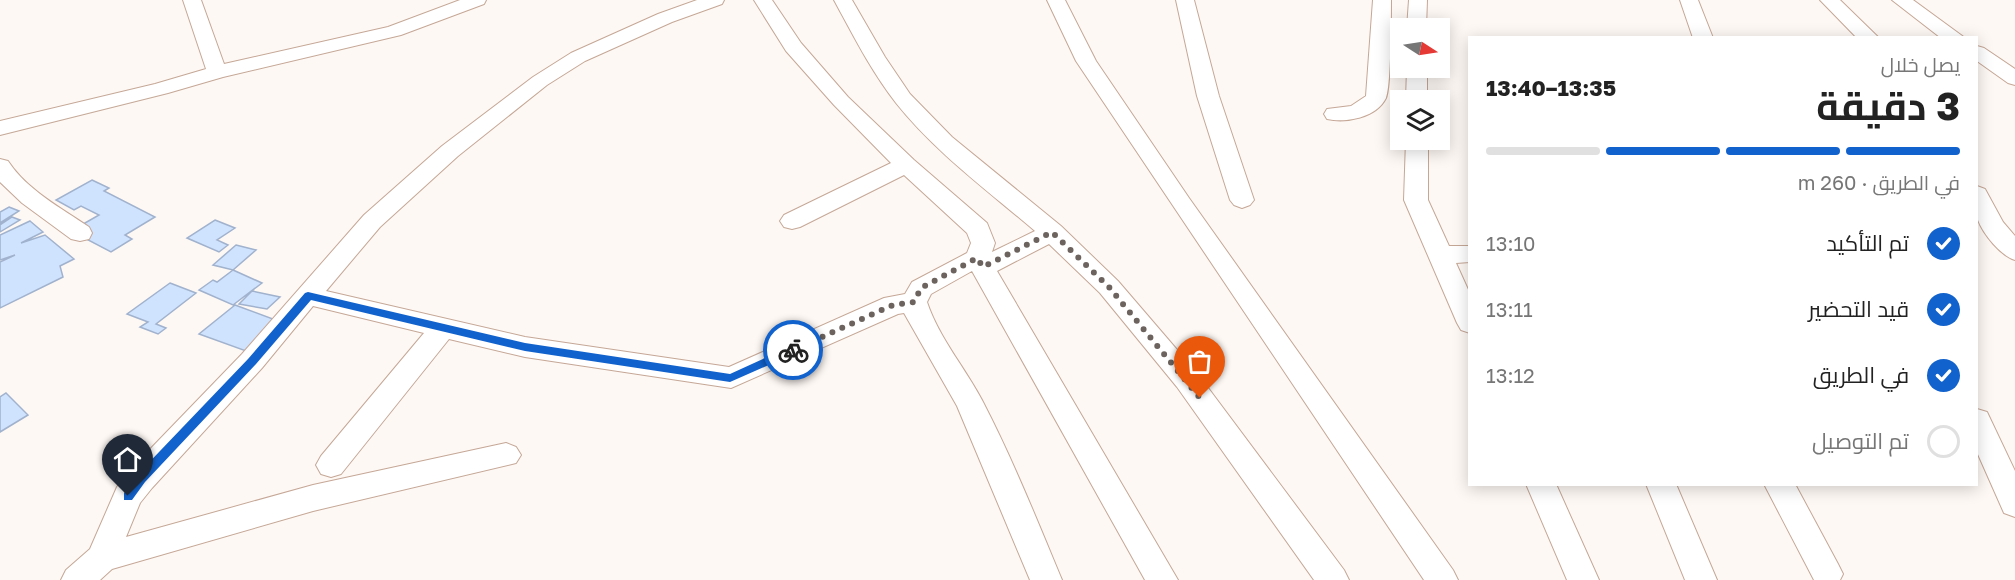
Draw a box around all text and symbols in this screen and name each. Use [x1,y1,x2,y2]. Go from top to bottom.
north arrow [1390,18,1450,78]
map controls [1390,18,1450,150]
text: يصل خلال [1881,52,1960,76]
text: 13:35–13:40 [1486,74,1616,101]
text: 3 دقيقة [1816,82,1960,129]
button: layers [1390,90,1450,150]
text: في الطريق · 260 m [1798,170,1960,194]
icon: check [1927,227,1960,260]
text: تم التأكيد [1826,229,1909,256]
text: 13:10 [1486,231,1536,255]
icon: check [1927,293,1960,326]
text: قيد التحضير [1808,295,1909,322]
text: 13:11 [1486,297,1533,321]
courier [763,320,823,380]
icon: bike [777,334,810,367]
pin [1174,336,1225,398]
icon: bag [1183,345,1216,378]
icon: check [1927,359,1960,392]
text: في الطريق [1813,361,1909,388]
text: 13:12 [1486,363,1535,387]
text: تم التوصيل [1812,427,1909,454]
pin [102,434,153,496]
icon: home [111,443,144,476]

